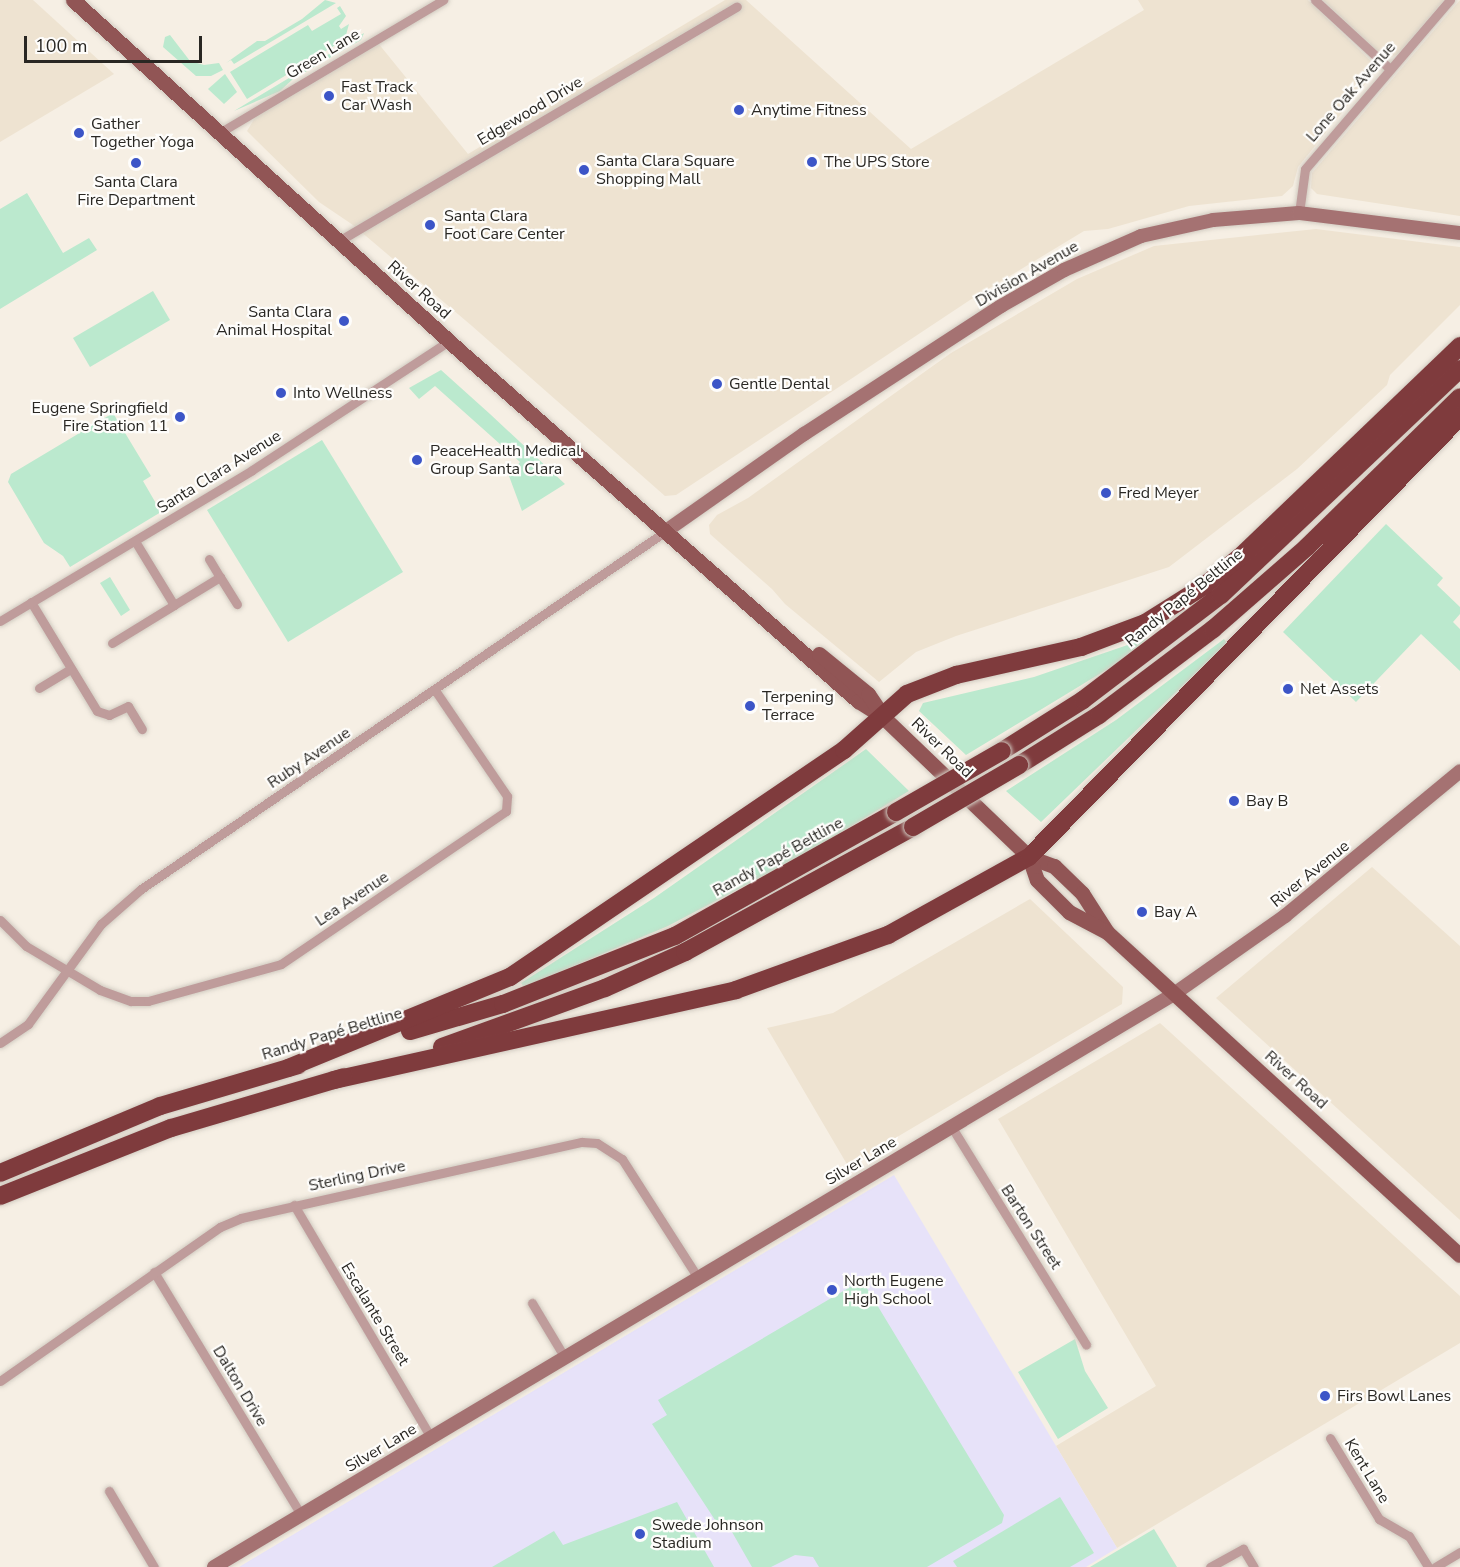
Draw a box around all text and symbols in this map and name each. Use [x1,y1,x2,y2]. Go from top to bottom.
scale bar [27,24,206,62]
street label: Green Lane [283,25,363,83]
text: 100 m [35,34,87,58]
street label: Lone Oak Avenue [1302,38,1400,146]
street label: Edgewood Drive [474,72,586,150]
place label: Fast Track Car Wash [341,77,413,115]
marker: Fast Track Car Wash [322,89,336,103]
place label: Anytime Fitness [751,100,867,120]
marker: Anytime Fitness [732,103,746,117]
place label: Gather Together Yoga [91,114,194,152]
marker: Gather Together Yoga [72,126,86,140]
place label: Santa Clara Square Shopping Mall [596,151,735,189]
place label: The UPS Store [824,152,929,172]
marker: The UPS Store [805,155,819,169]
marker: Santa Clara Fire Department [129,156,143,170]
marker: Santa Clara Square Shopping Mall [577,163,591,177]
place label: Santa Clara Fire Department [77,172,195,210]
place label: Santa Clara Foot Care Center [444,206,565,244]
marker: Santa Clara Foot Care Center [421,216,439,234]
street label: Division Avenue [972,237,1082,311]
street label: River Road [384,257,454,323]
place label: Santa Clara Animal Hospital [216,302,332,340]
marker: Santa Clara Animal Hospital [337,314,351,328]
place label: Gentle Dental [729,374,829,394]
marker: Gentle Dental [710,377,724,391]
place label: Into Wellness [293,383,392,403]
marker: Into Wellness [274,386,288,400]
place label: Eugene Springfield Fire Station 11 [32,398,168,436]
marker: Eugene Springfield Fire Station 11 [173,410,187,424]
street label: Santa Clara Avenue [154,426,284,518]
place label: PeaceHealth Medical Group Santa Clara [430,441,581,479]
marker: PeaceHealth Medical Group Santa Clara [408,451,426,469]
place label: Fred Meyer [1118,483,1199,503]
marker: Fred Meyer [1099,486,1113,500]
street label: Randy Papé Beltline [1121,545,1247,651]
place label: Net Assets [1300,679,1379,699]
marker: Net Assets [1281,682,1295,696]
place label: Terpening Terrace [762,687,834,725]
marker: Terpening Terrace [743,699,757,713]
street label: River Road [907,714,977,782]
street label: Ruby Avenue [264,723,354,793]
place label: Bay B [1246,791,1288,811]
marker: Bay B [1227,794,1241,808]
street label: Randy Papé Beltline [710,813,846,901]
street label: River Avenue [1267,837,1353,911]
street label: Lea Avenue [312,868,392,930]
place label: Bay A [1154,902,1197,922]
marker: Bay A [1135,905,1149,919]
street label: Randy Papé Beltline [260,1004,404,1064]
street label: River Road [1261,1047,1331,1113]
street label: Silver Lane [822,1132,900,1190]
street label: Sterling Drive [307,1156,407,1196]
street label: Barton Street [997,1181,1065,1273]
street label: Escalante Street [337,1259,413,1369]
place label: North Eugene High School [844,1271,943,1309]
marker: North Eugene High School [825,1283,839,1297]
street label: Dalton Drive [208,1342,272,1430]
place label: Firs Bowl Lanes [1337,1386,1451,1406]
marker: Firs Bowl Lanes [1318,1389,1332,1403]
street label: Silver Lane [342,1419,420,1477]
street label: Kent Lane [1340,1435,1394,1507]
place label: Swede Johnson Stadium [652,1515,763,1553]
marker: Swede Johnson Stadium [633,1527,647,1541]

